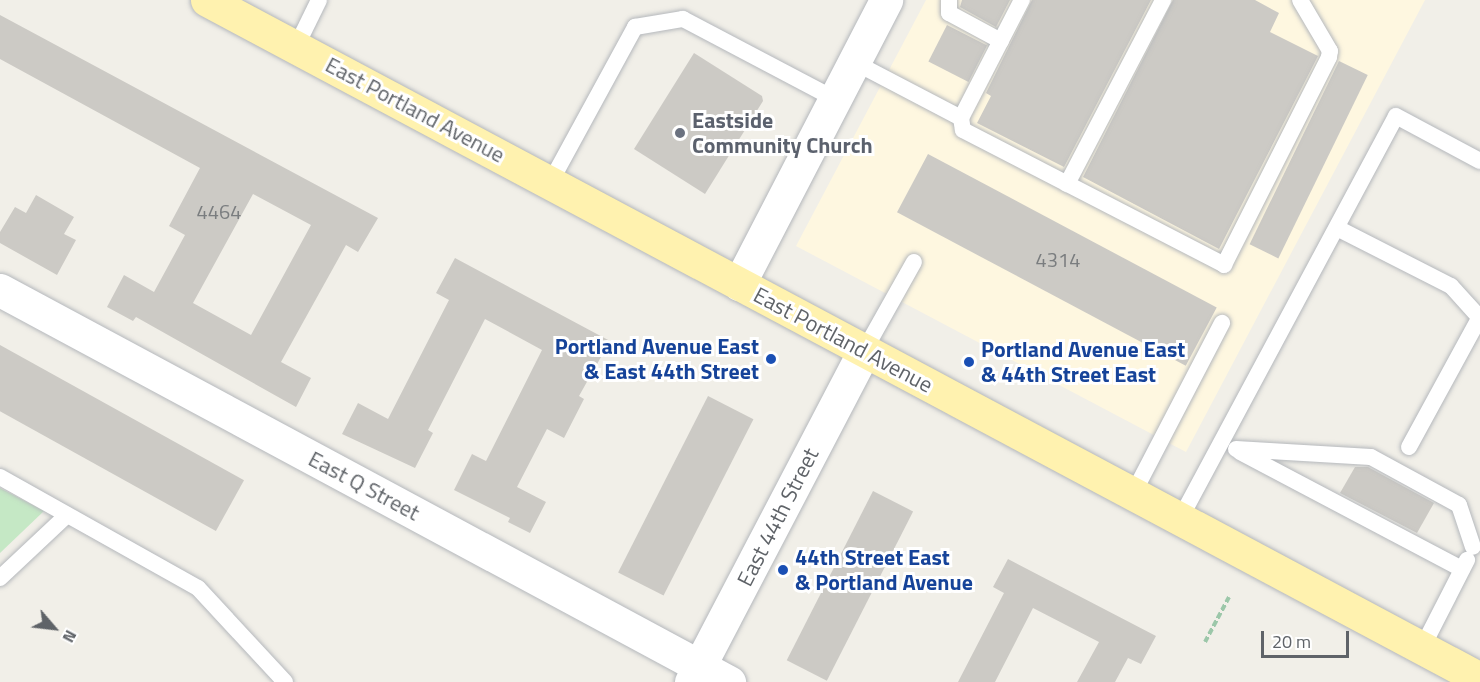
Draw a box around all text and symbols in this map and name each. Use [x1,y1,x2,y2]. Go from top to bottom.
street label: East Portland Avenue [321,52,509,168]
place label: Eastside Community Church [692,107,873,158]
marker: Eastside Community Church [673,126,687,140]
house number: 4464 [197,199,241,223]
house number: 4314 [1036,247,1080,271]
street label: East Portland Avenue [749,282,937,398]
place label: Portland Avenue East & East 44th Street [555,333,759,384]
place label: Portland Avenue East & 44th Street East [981,336,1185,388]
marker: Portland Avenue East & East 44th Street [764,352,778,366]
marker: Portland Avenue East & 44th Street East [962,355,976,369]
street label: East 44th Street [732,443,824,591]
street label: East Q Street [304,446,424,526]
place label: 44th Street East & Portland Avenue [795,544,973,596]
marker: 44th Street East & Portland Avenue [776,563,790,577]
north arrow [24,598,84,658]
scale bar [1264,619,1352,657]
text: N [57,626,83,647]
text: 20 m [1272,628,1311,655]

